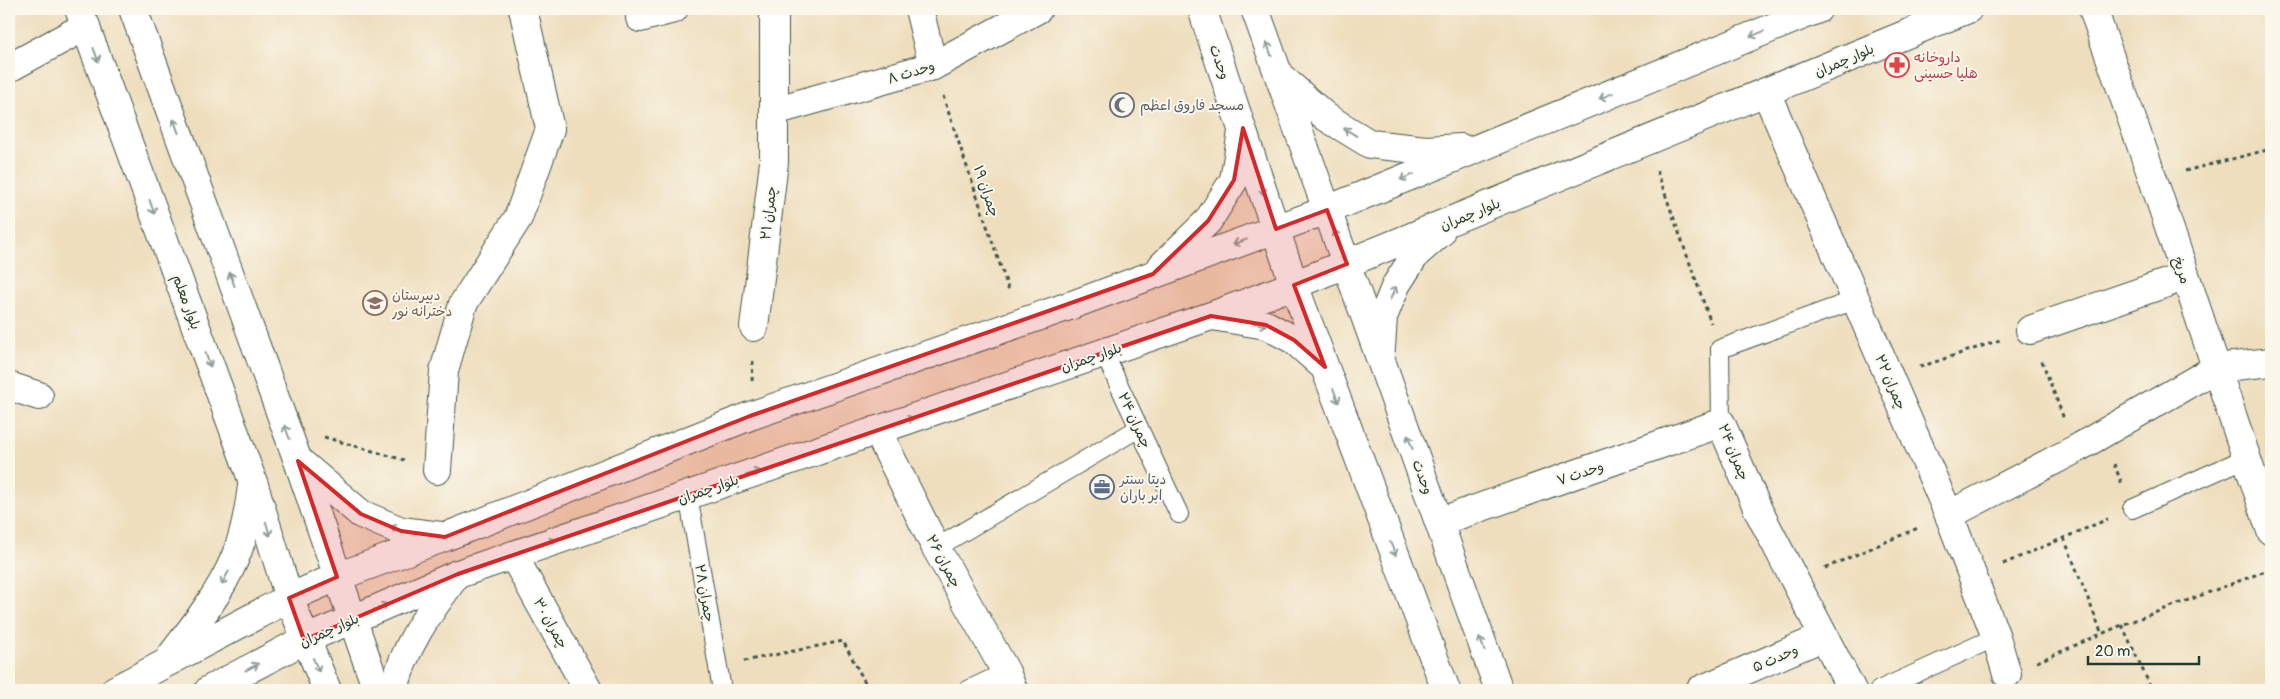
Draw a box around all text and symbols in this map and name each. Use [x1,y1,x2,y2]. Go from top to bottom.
one-way arrow [1750,30,1765,39]
street label: بلوار چمران [1812,40,1877,82]
one-way arrow [1264,42,1273,57]
street label: وحدت [1206,43,1233,82]
one-way arrow [92,46,101,62]
place label: داروخانه هلیا حسینی [1914,49,1978,82]
pharmacy icon: داروخانه هلیا حسینی [1884,52,1910,78]
street label: وحدت ۸ [886,57,937,88]
one-way arrow [1599,91,1614,101]
mosque icon: مسجد فاروق اعظم [1109,92,1135,118]
place label: مسجد فاروق اعظم [1140,97,1244,116]
one-way arrow [171,119,180,135]
one-way arrow [1343,126,1357,136]
street label: چمران ۱۹ [969,163,1003,220]
one-way arrow [1400,174,1415,183]
one-way arrow [1258,179,1268,195]
street label: چمران ۲۱ [757,185,781,241]
street label: بلوار چمران [1438,195,1503,235]
one-way arrow [148,199,157,214]
one-way arrow [1332,230,1341,245]
one-way arrow [1232,238,1248,247]
street label: مریخ [2168,254,2194,286]
street label: بلوار معلم [167,272,204,333]
one-way arrow [227,272,236,287]
one-way arrow [1388,286,1398,301]
place label: دبیرستان دخترانه نور [391,287,452,320]
school or university icon: دبیرستان دخترانه نور [362,290,388,316]
one-way arrow [1251,320,1267,330]
street label: بلوار چمران [1059,339,1124,377]
one-way arrow [204,351,213,367]
street label: چمران ۲۲ [1870,352,1910,413]
one-way arrow [1332,388,1341,404]
street label: چمران ۲۴ [1113,390,1155,451]
one-way arrow [898,415,914,425]
street label: چمران ۲۴ [1714,421,1753,483]
one-way arrow [282,425,291,440]
one-way arrow [1405,434,1414,450]
street label: وحدت [1408,458,1437,497]
street label: وحدت ۷ [1555,458,1606,489]
one-way arrow [745,468,760,477]
street label: بلوار چمران [676,471,741,509]
place label: دیتا سنتر ابر باران [1119,471,1166,504]
office icon: دیتا سنتر ابر باران [1089,474,1115,500]
one-way arrow [263,521,273,537]
one-way arrow [390,523,406,533]
street label: چمران ۲۶ [922,532,965,591]
one-way arrow [541,537,557,547]
one-way arrow [1389,540,1398,556]
street label: چمران ۲۸ [690,563,718,624]
one-way arrow [219,570,229,585]
street label: چمران ۳۰ [529,595,571,652]
one-way arrow [373,601,388,611]
street label: بلوار چمران [297,610,362,652]
scale bar [2088,634,2199,666]
one-way arrow [1477,637,1486,653]
street label: وحدت ۵ [1750,641,1801,676]
text: 20 m [2095,642,2130,661]
one-way arrow [311,657,321,672]
one-way arrow [245,662,260,672]

